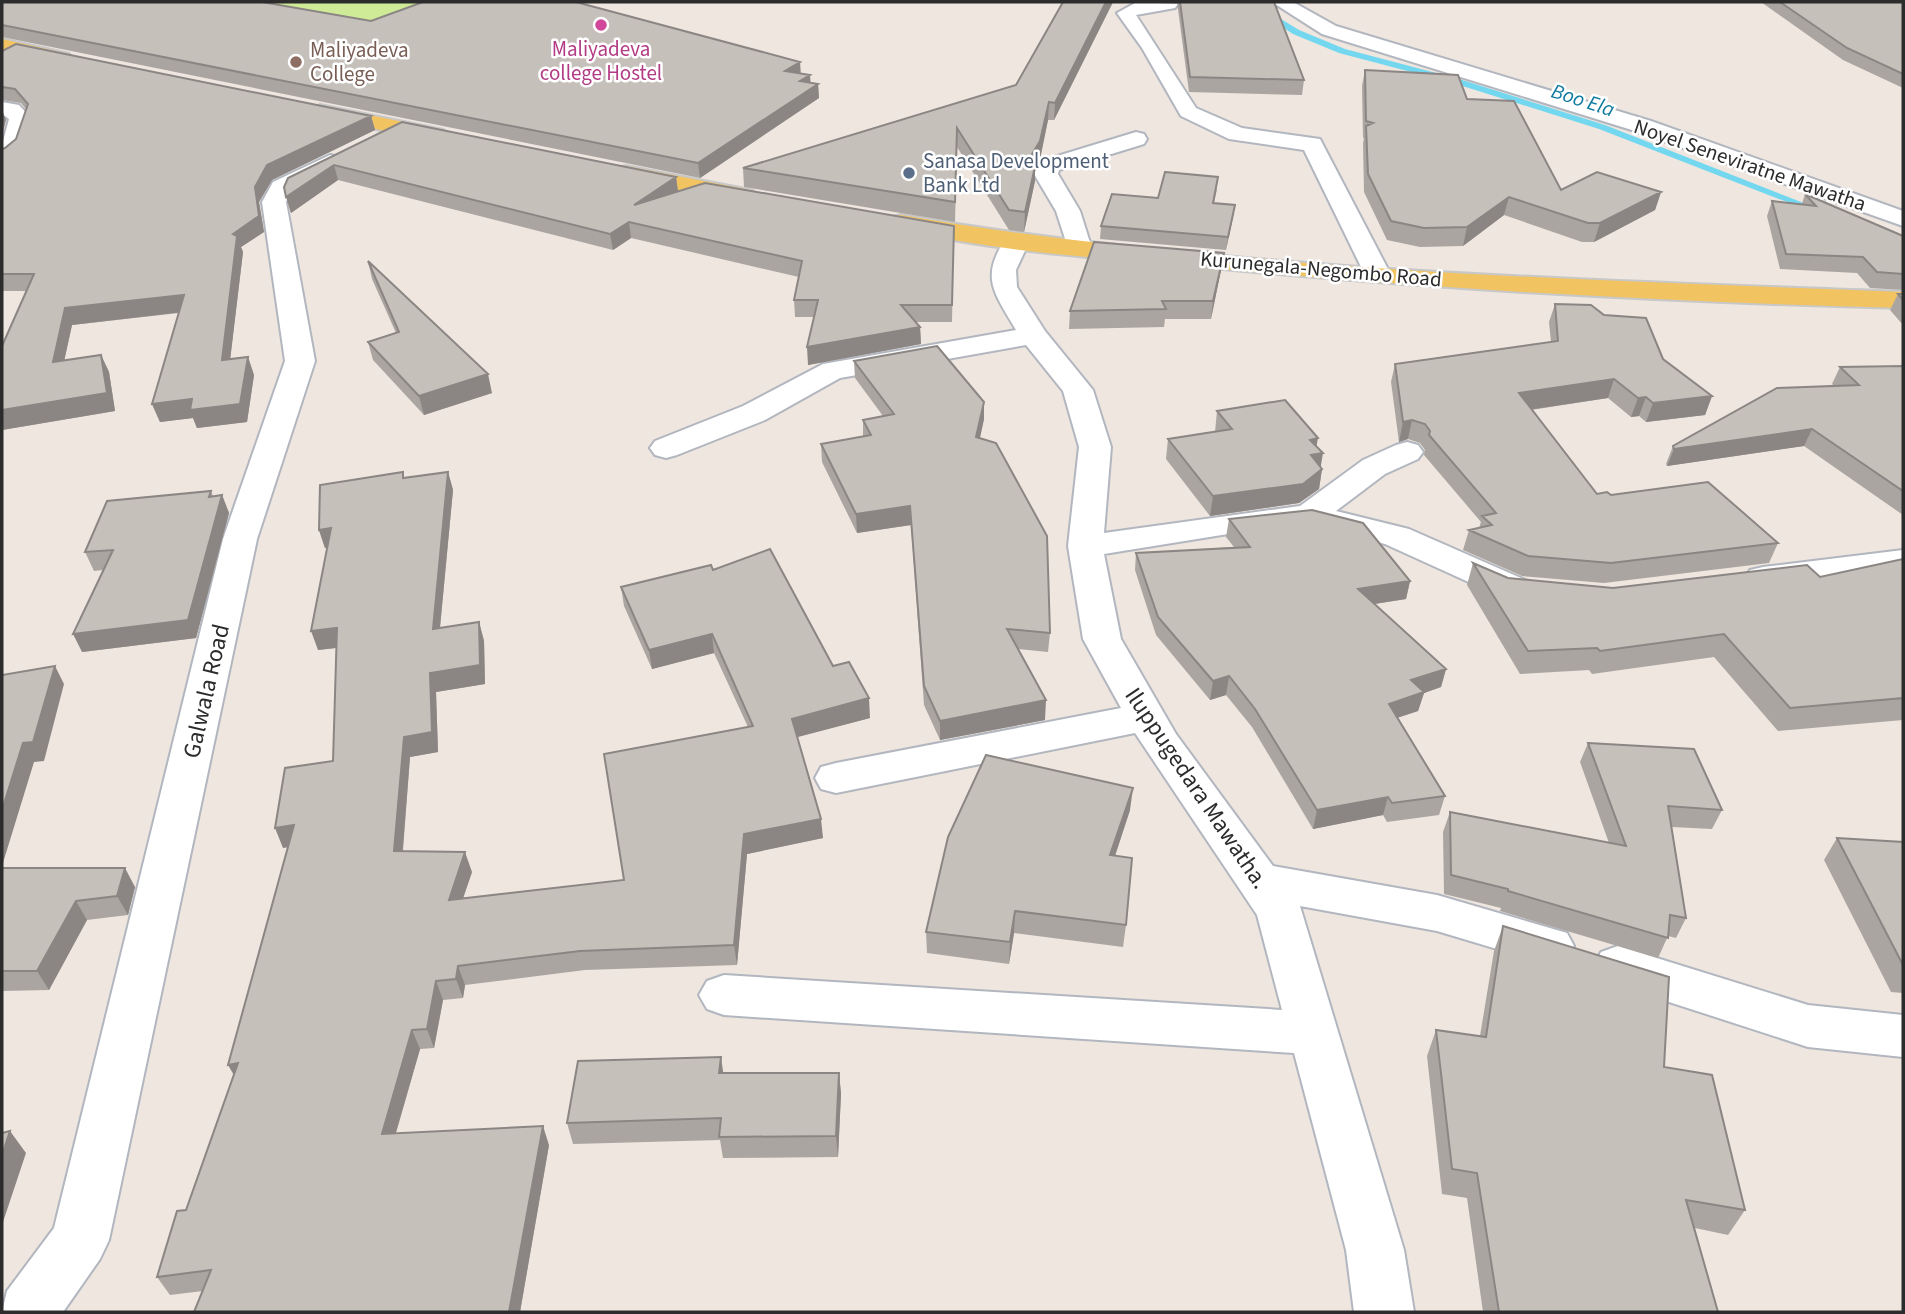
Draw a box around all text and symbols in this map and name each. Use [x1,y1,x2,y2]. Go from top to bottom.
marker: Maliyadeva college Hostel [593,17,609,33]
place label: Maliyadeva college Hostel [540,34,662,88]
place label: Maliyadeva College [310,35,409,89]
marker: Maliyadeva College [288,54,304,70]
water label: Boo Ela [1548,76,1618,124]
street label: Noyel Seneviratne Mawatha [1630,111,1870,219]
place label: Sanasa Development Bank Ltd [923,146,1109,200]
marker: Sanasa Development Bank Ltd [901,165,917,181]
street label: Kurunegala-Negombo Road [1199,244,1443,294]
street label: Galwala Road [174,621,239,762]
street label: Iluppugedara Mawatha. [1116,680,1277,896]

